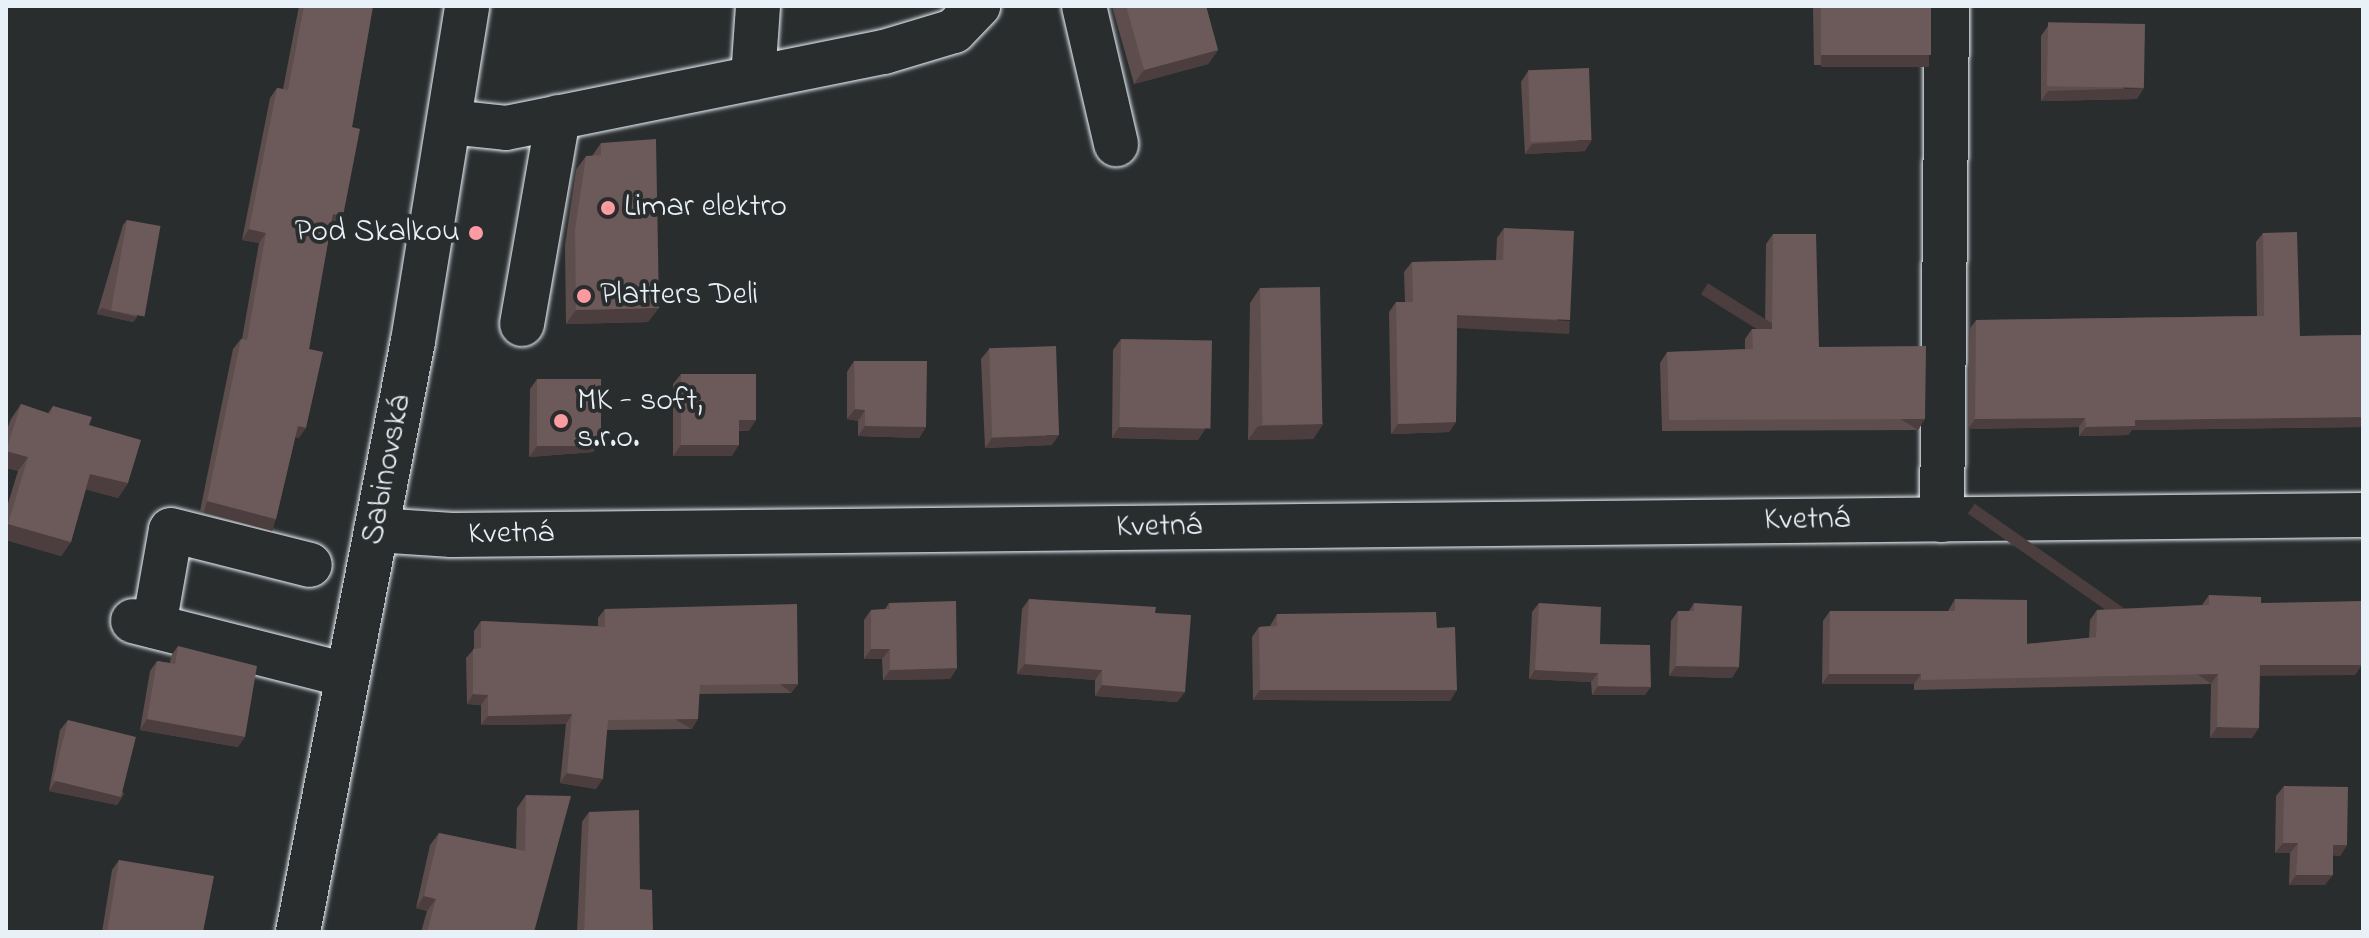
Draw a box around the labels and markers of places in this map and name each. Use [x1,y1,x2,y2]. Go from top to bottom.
place label: Limar elektro [624,189,787,227]
marker: Limar elektro [599,199,617,217]
place label: Pod Skalkou [295,214,460,252]
marker: Pod Skalkou [467,224,485,242]
place label: Platters Deli [600,277,758,315]
marker: Platters Deli [575,287,593,305]
place label: MK - soft, s.r.o. [577,384,703,459]
marker: MK - soft, s.r.o. [552,412,570,430]

